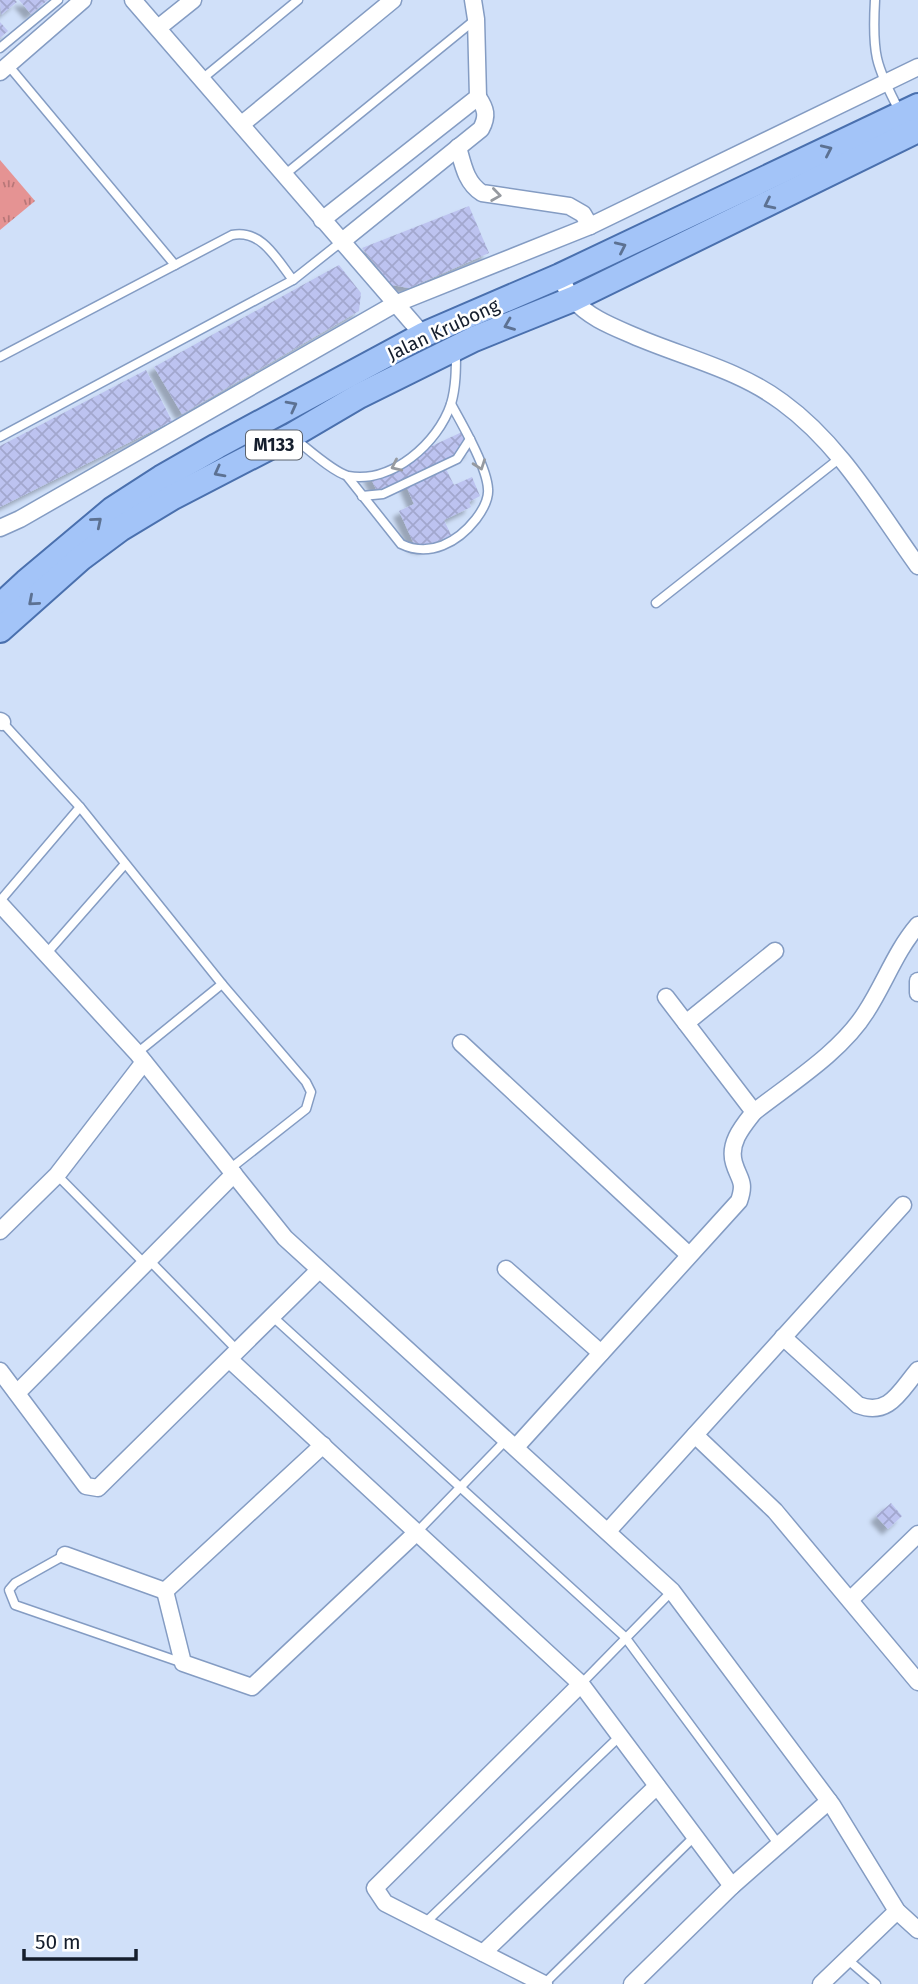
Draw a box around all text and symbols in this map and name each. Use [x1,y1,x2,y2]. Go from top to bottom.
one-way arrow [820,144,832,158]
one-way arrow [490,188,501,203]
one-way arrow [764,196,776,210]
one-way arrow [614,241,626,255]
street label: Jalan Krubong [384,293,503,365]
one-way arrow [504,317,517,331]
one-way arrow [284,400,297,414]
road number: M133 [246,430,302,460]
one-way arrow [391,458,403,472]
one-way arrow [472,459,486,471]
one-way arrow [214,464,227,478]
one-way arrow [89,518,102,531]
one-way arrow [29,593,42,605]
scale bar [24,1918,136,1962]
text: 50 m [35,1929,81,1955]

